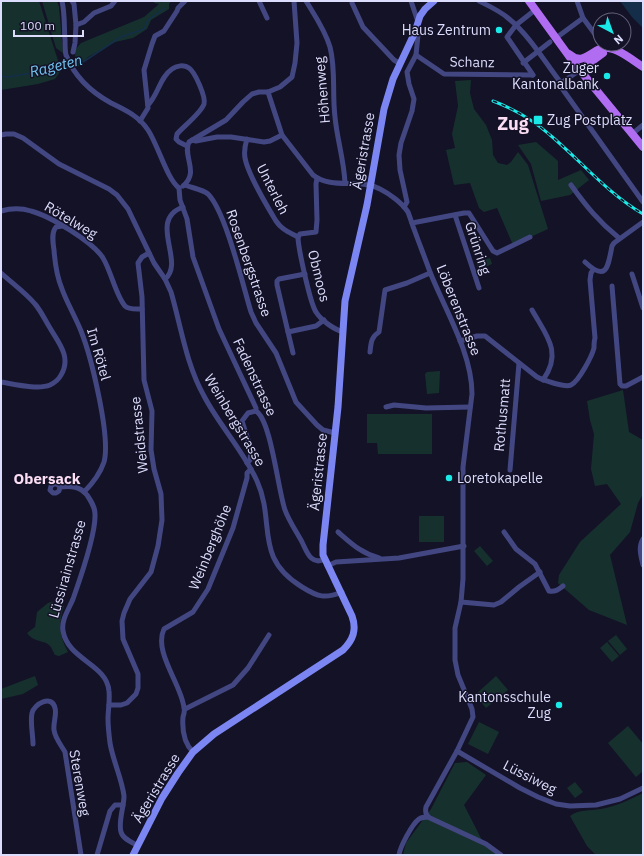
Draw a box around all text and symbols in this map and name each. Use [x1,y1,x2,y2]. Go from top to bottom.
scale bar [14,12,83,38]
north arrow [592,12,632,52]
text: 100 m [20,18,55,33]
place label: Haus Zentrum [402,21,491,39]
marker: Haus Zentrum [494,25,504,35]
text: N [611,32,626,47]
water label: Rageten [27,50,84,81]
street label: Schanz [449,53,495,71]
street label: Höhenweg [310,55,334,124]
place label: Zuger Kantonalbank [512,59,600,93]
marker: Zuger Kantonalbank [602,71,612,81]
street label: Ägeristrasse [347,111,379,191]
place label: Zug Postplatz [547,111,633,129]
district label: Zug [497,112,529,135]
marker: Zug Postplatz [532,114,544,126]
street label: Unterleh [253,161,293,217]
street label: Rötelweg [41,197,101,243]
street label: Rosenbergstrasse [222,207,276,319]
street label: Grünring [461,219,495,277]
street label: Obmoos [304,248,334,304]
street label: Löberenstrasse [433,262,486,358]
street label: Im Rötel [83,326,115,383]
street label: Fadenstrasse [229,335,281,419]
street label: Weinbergstrasse [200,370,270,470]
street label: Rothusmatt [490,377,514,452]
street label: Weidstrasse [126,395,152,474]
street label: Ägeristrasse [305,432,331,512]
district label: Obersack [14,469,81,488]
place label: Loretokapelle [457,469,543,487]
marker: Loretokapelle [444,473,454,483]
street label: Weinberghöhe [185,501,235,592]
street label: Lüssirainstrasse [44,518,90,620]
place label: Kantonsschule Zug [458,688,552,722]
marker: Kantonsschule Zug [554,700,564,710]
street label: Sterenweg [65,748,95,818]
street label: Ägeristrasse [128,750,184,826]
street label: Lüssiweg [500,756,560,798]

